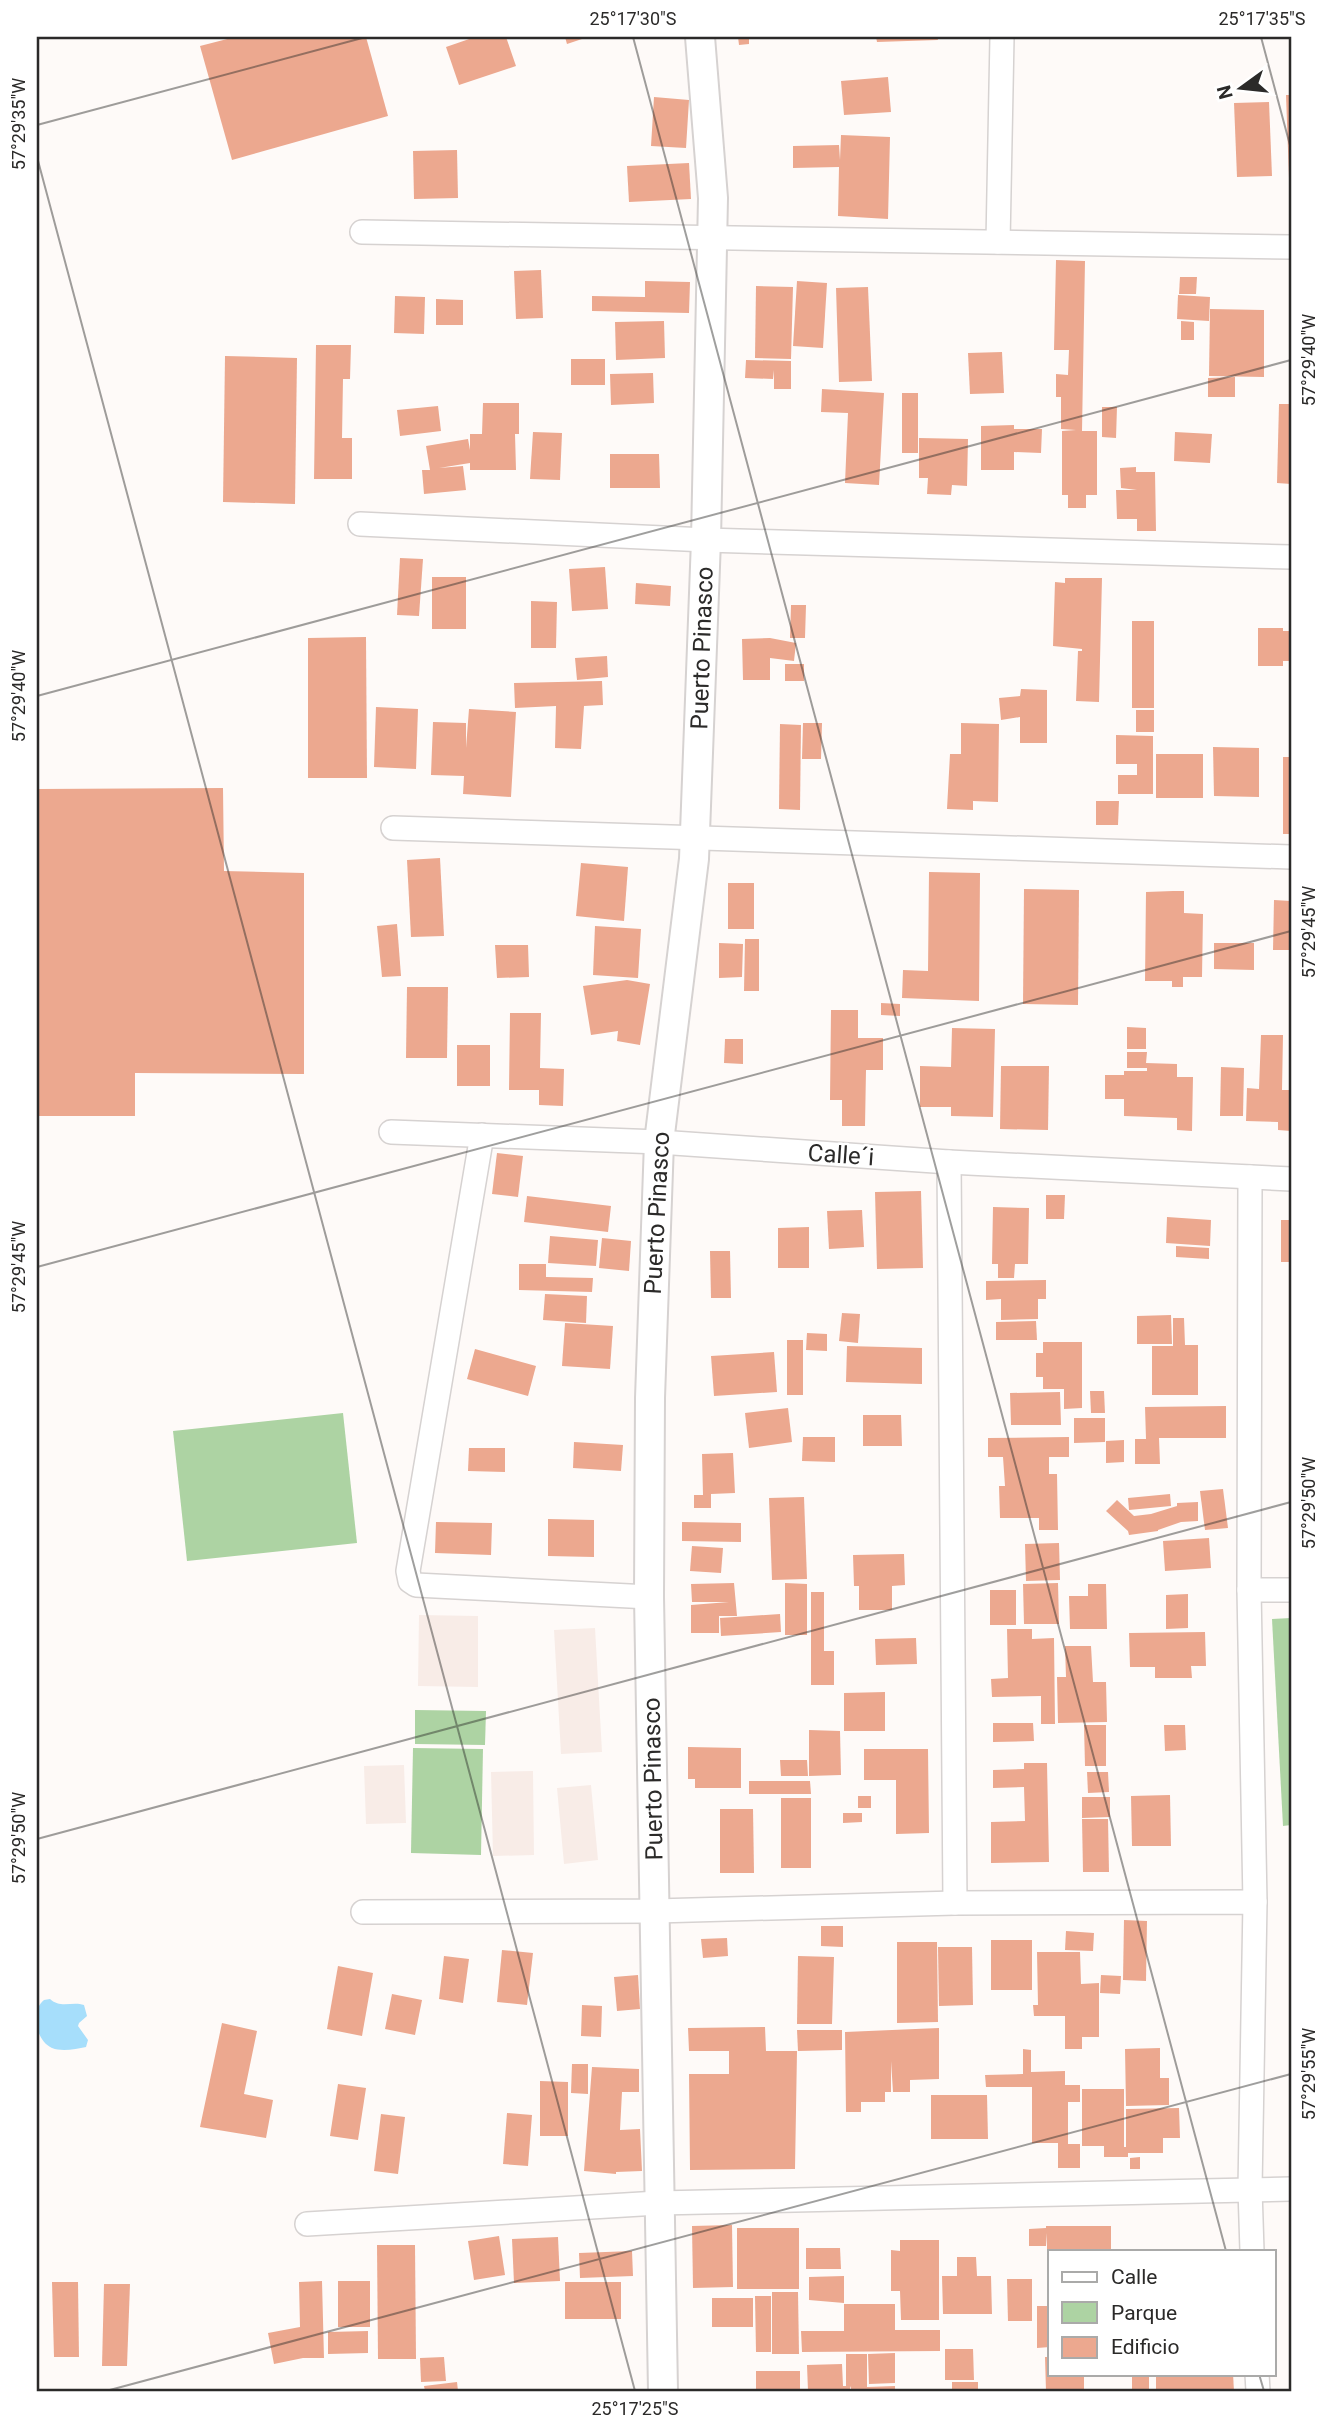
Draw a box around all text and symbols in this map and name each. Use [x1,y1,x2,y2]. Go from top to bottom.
text: 25°17'30"S [589,8,677,29]
text: 25°17'35"S [1218,8,1306,29]
north arrow [1206,52,1276,122]
text: 57°29'35"W [8,78,29,170]
text: N [1212,83,1238,102]
text: 57°29'40"W [1298,314,1319,406]
street label: Puerto Pinasco [685,566,719,730]
text: 57°29'40"W [8,650,29,742]
text: 57°29'45"W [1298,886,1319,978]
street label: Puerto Pinasco [639,1131,675,1295]
street label: Calle´i [807,1139,875,1171]
text: 57°29'45"W [8,1221,29,1313]
text: 57°29'50"W [1298,1457,1319,1549]
street label: Puerto Pinasco [638,1697,668,1861]
text: 57°29'50"W [8,1792,29,1884]
text: 57°29'55"W [1298,2028,1319,2120]
legend [1048,2250,1276,2376]
text: Calle [1111,2265,1157,2289]
text: Parque [1111,2301,1177,2325]
text: Edificio [1111,2335,1179,2359]
text: 25°17'25"S [591,2398,679,2419]

